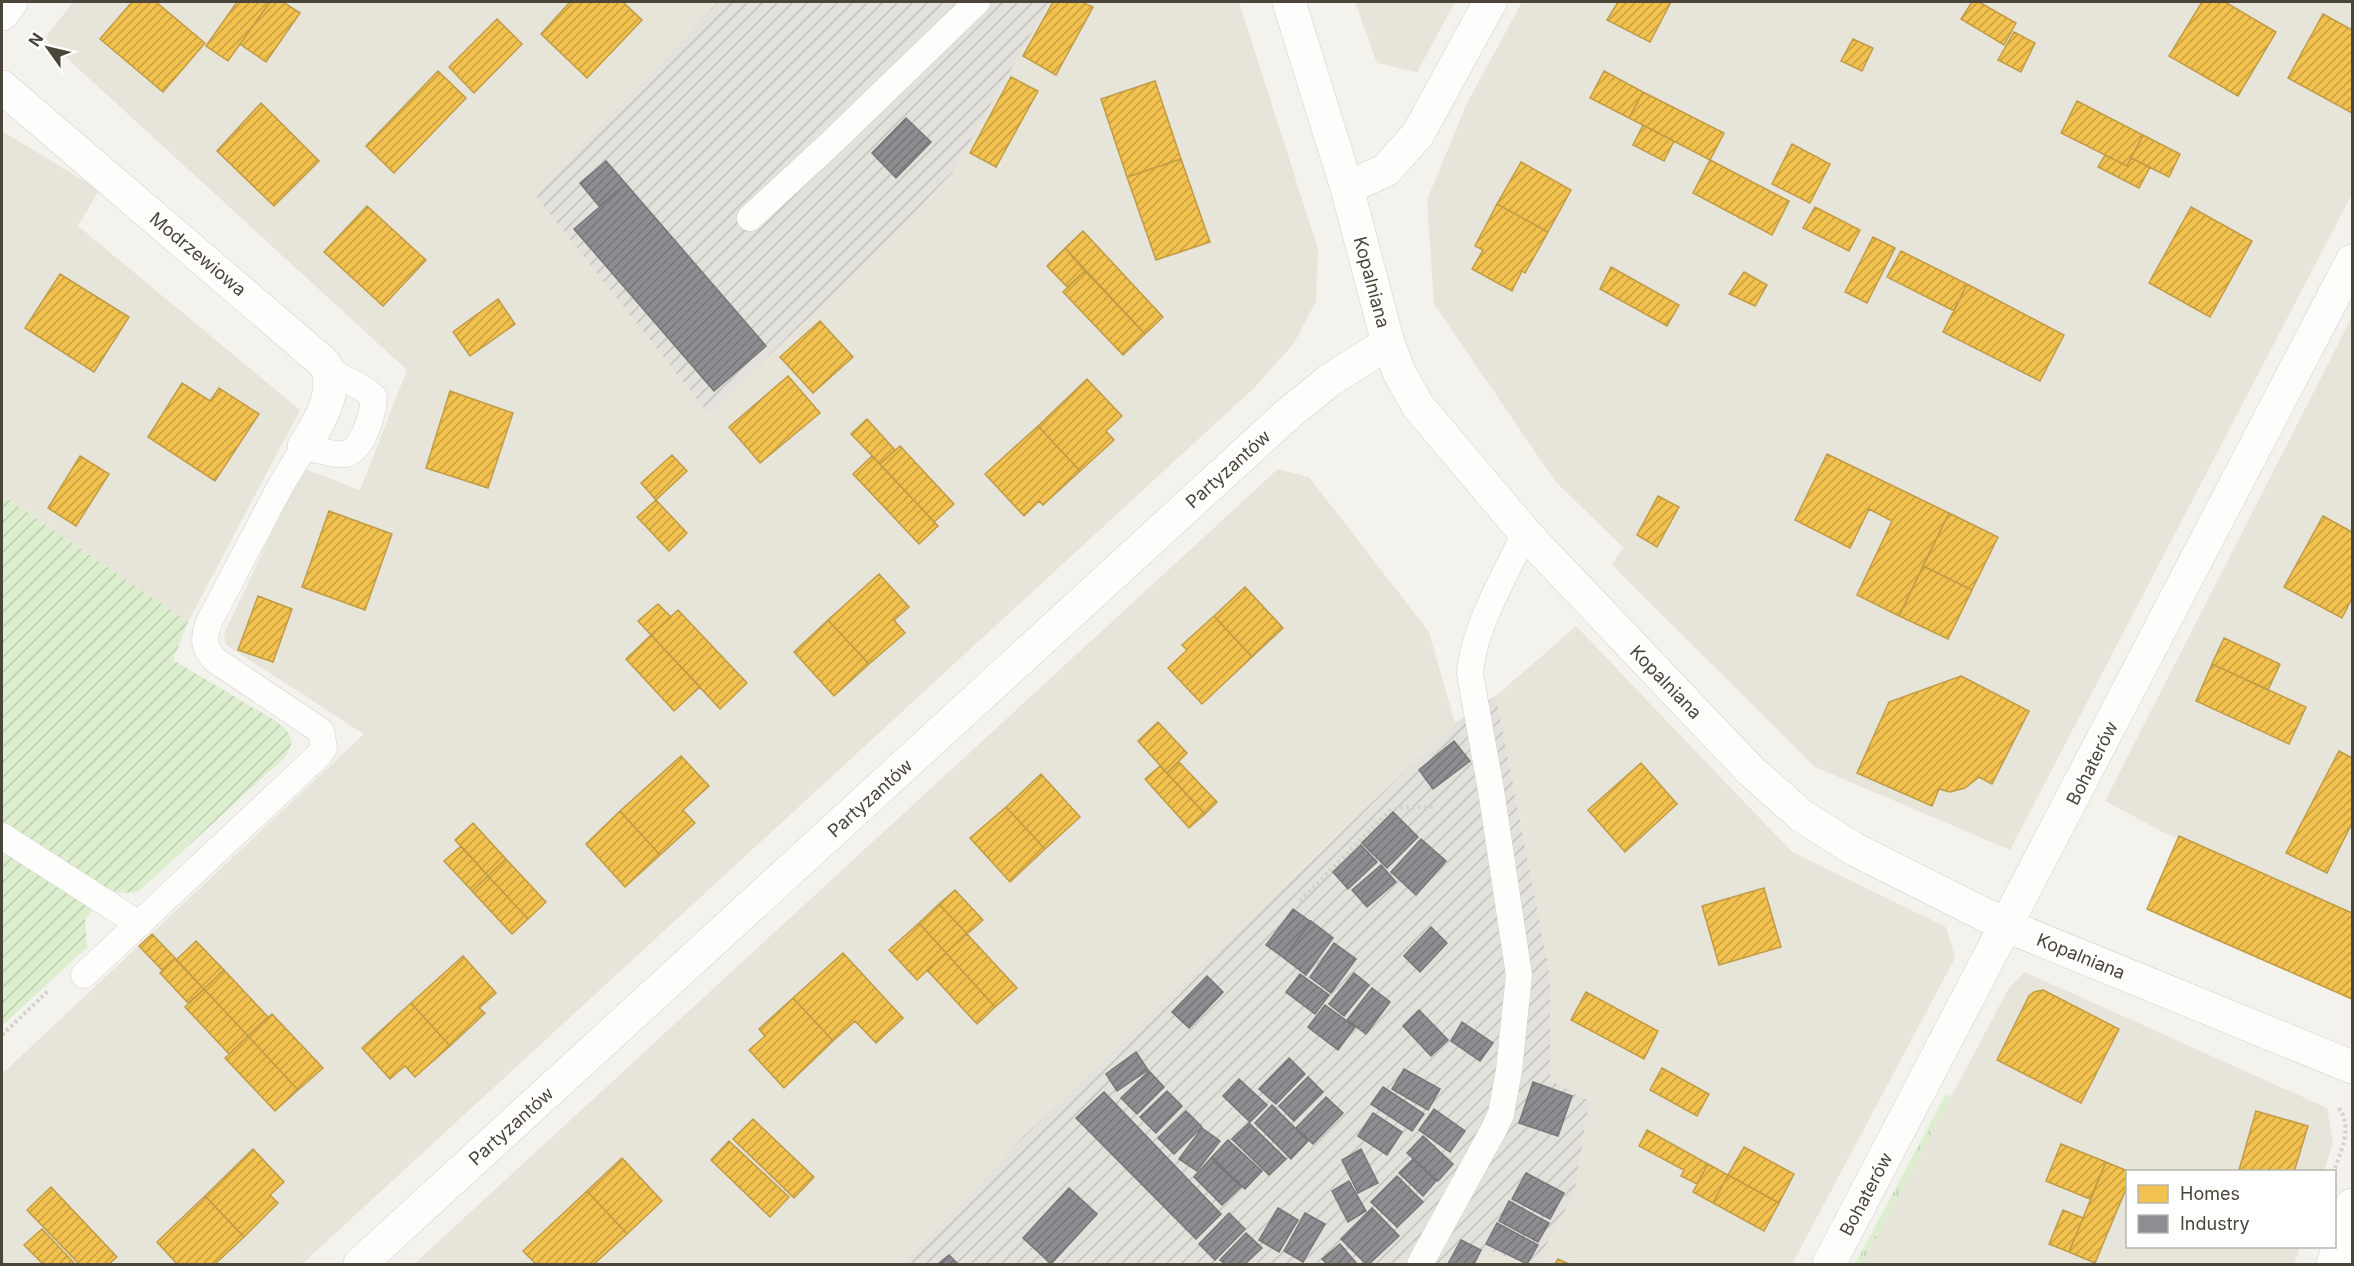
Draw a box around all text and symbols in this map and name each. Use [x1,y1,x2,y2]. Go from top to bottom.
north arrow [18,18,78,78]
text: N [24,29,47,50]
street label: Modrzewiowa [146,208,250,300]
street label: Kopalniana [1350,234,1394,330]
street label: Partyzantów [1181,425,1275,512]
street label: Kopalniana [1626,641,1706,723]
street label: Bohaterów [2062,717,2122,808]
street label: Partyzantów [823,754,917,841]
street label: Kopalniana [2034,929,2128,983]
street label: Partyzantów [464,1082,558,1169]
street label: Bohaterów [1835,1149,1897,1239]
legend [2126,1170,2336,1248]
text: Homes [2180,1183,2240,1204]
text: Industry [2180,1213,2250,1234]

